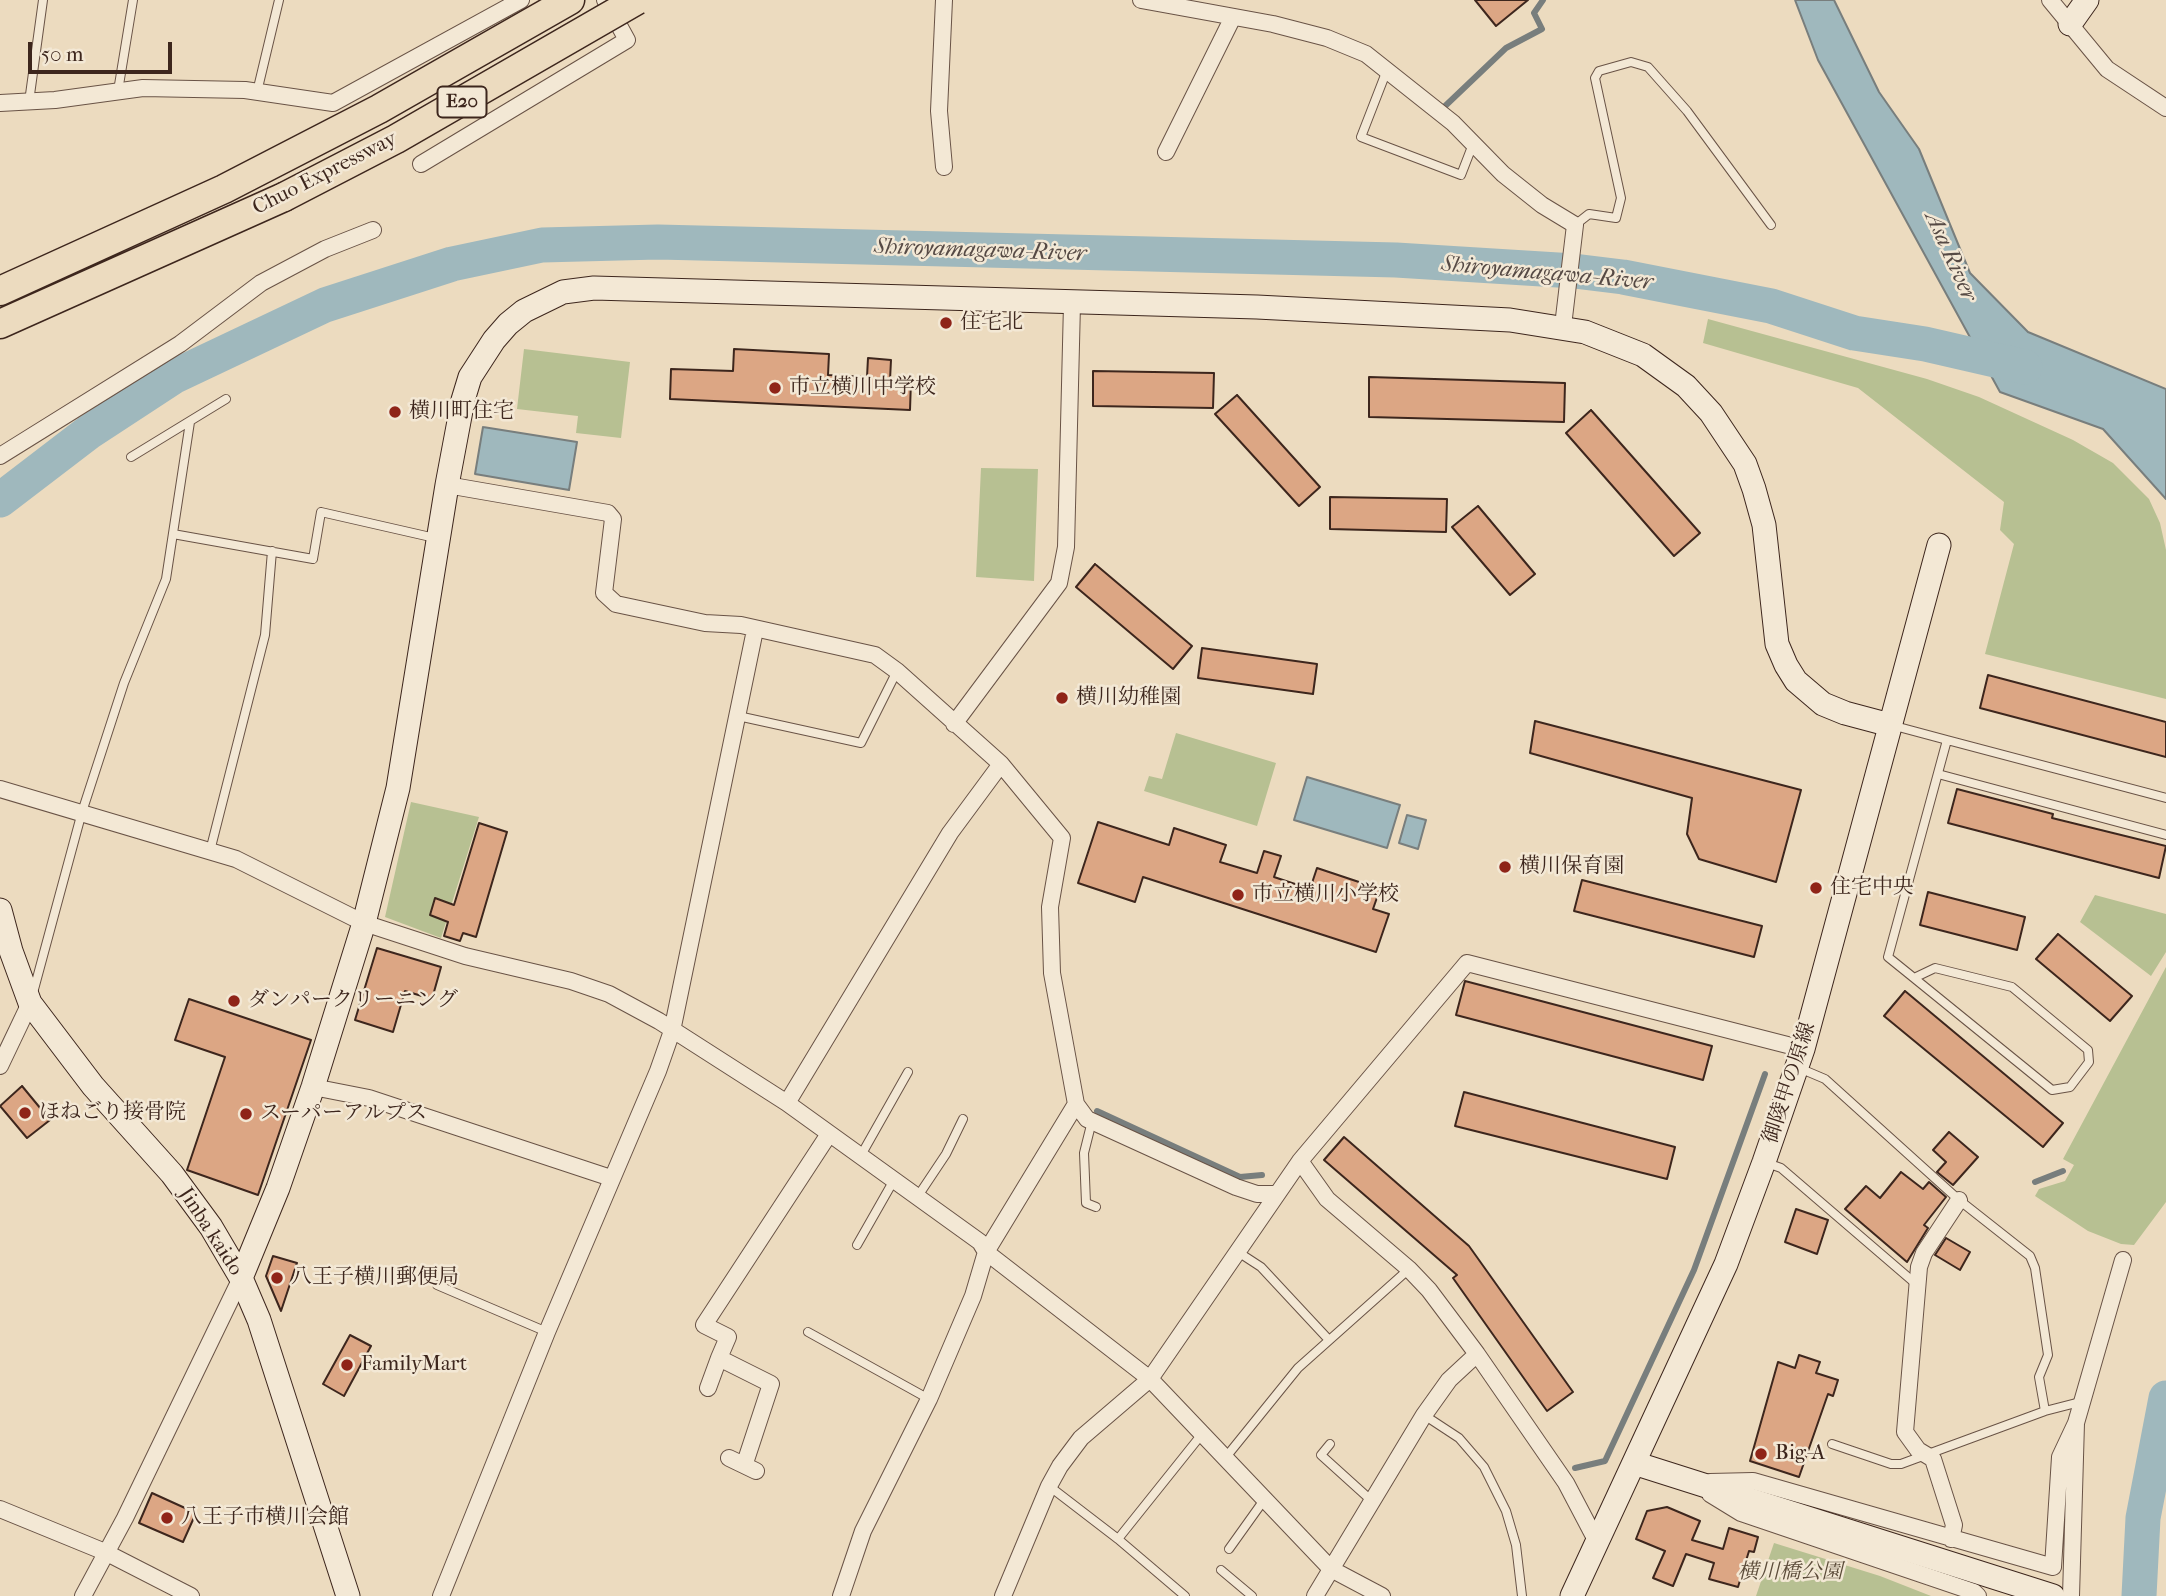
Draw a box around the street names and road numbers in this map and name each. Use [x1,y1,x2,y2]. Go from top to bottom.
road number: E20 [438,86,486,118]
street label: Chuo Expressway [249,127,401,221]
street label: 御陵甲の原線 [1759,1019,1821,1147]
street label: Jinba kaido [172,1183,248,1281]

